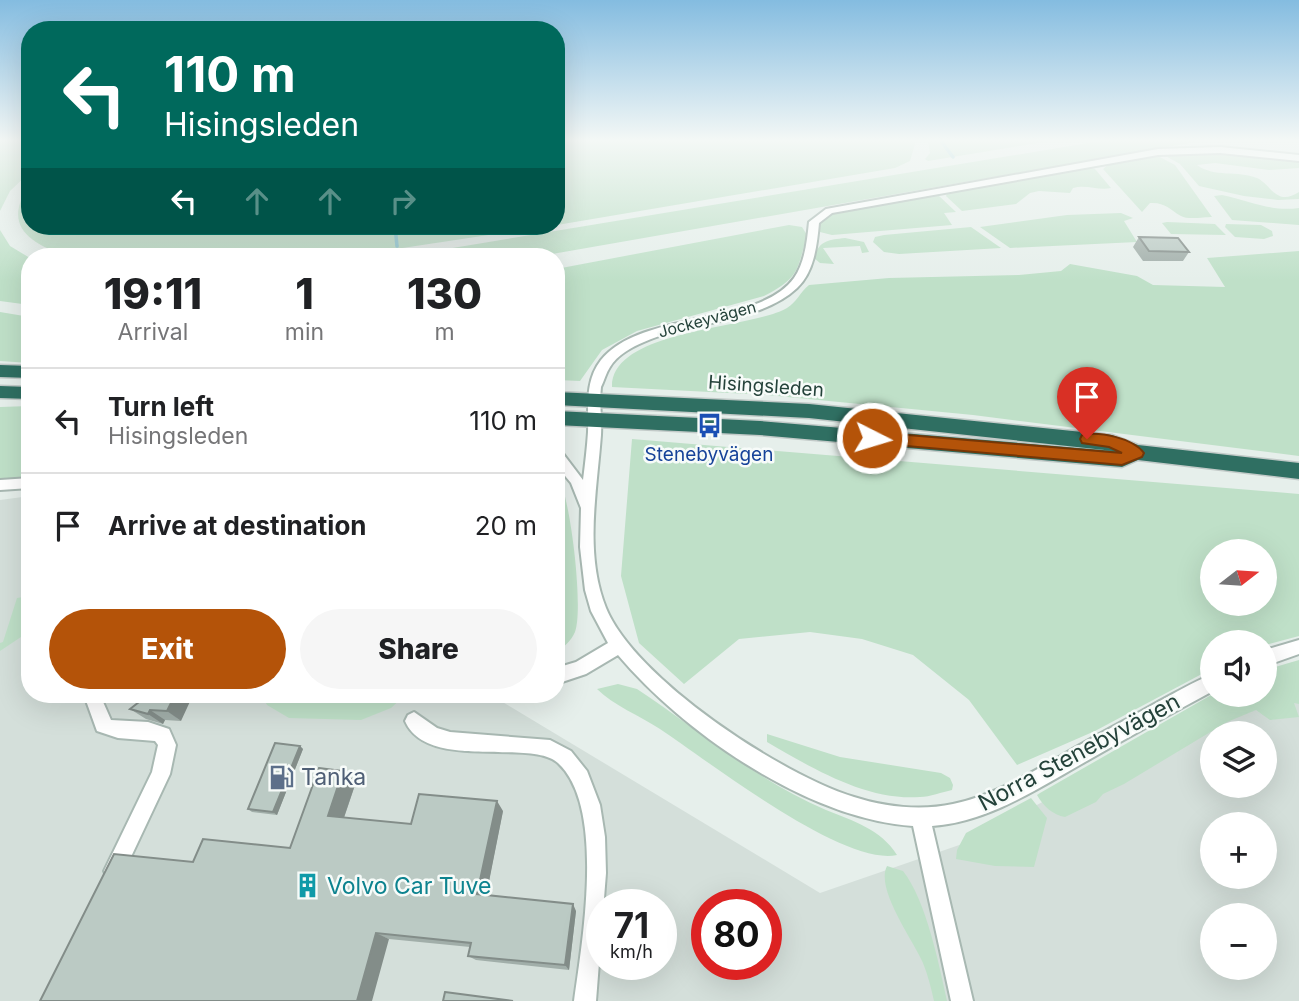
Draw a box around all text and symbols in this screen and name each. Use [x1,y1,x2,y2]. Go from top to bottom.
text: 110 m [164,45,296,104]
icon: left [49,49,140,140]
text: Hisingsleden [164,105,359,144]
icon: left [165,182,203,220]
icon: ahead [238,182,276,220]
icon: ahead [311,182,349,220]
icon: right [384,182,422,220]
text: 19:11 [104,268,202,319]
text: 1 [295,268,314,319]
text: 130 [407,268,482,319]
street label: Jockeyvägen [656,296,758,342]
text: Arrival [118,318,188,346]
text: min [285,318,324,346]
text: m [434,318,455,346]
pin [1057,367,1117,439]
street label: Hisingsleden [707,370,825,402]
icon: arrive [1068,378,1106,416]
text: Turn left [108,391,214,422]
position arrow [835,401,909,475]
icon: left [49,402,87,440]
text: 110 m [469,405,537,436]
bus stop icon: Stenebyvägen [695,412,723,440]
text: Hisingsleden [108,422,248,450]
place label: Stenebyvägen [645,443,773,466]
icon: arrive [49,507,87,545]
text: Arrive at destination [108,510,367,541]
text: 20 m [475,510,537,541]
north arrow [1200,539,1278,616]
map controls [1200,539,1277,980]
button: Exit [49,609,286,689]
button: Share [300,609,537,689]
button: sound [1200,630,1277,707]
street label: Norra Stenebyvägen [974,687,1184,817]
button: layers [1200,721,1277,798]
fuel station icon: Tanka [267,763,295,791]
place label: Tanka [301,763,366,791]
button: + [1200,812,1277,889]
building icon: Volvo Car Tuve [293,872,321,900]
place label: Volvo Car Tuve [327,872,491,900]
speed limit sign: 80 [691,889,782,980]
button: − [1200,903,1277,980]
text: 71 [614,904,649,946]
text: km/h [610,941,653,962]

